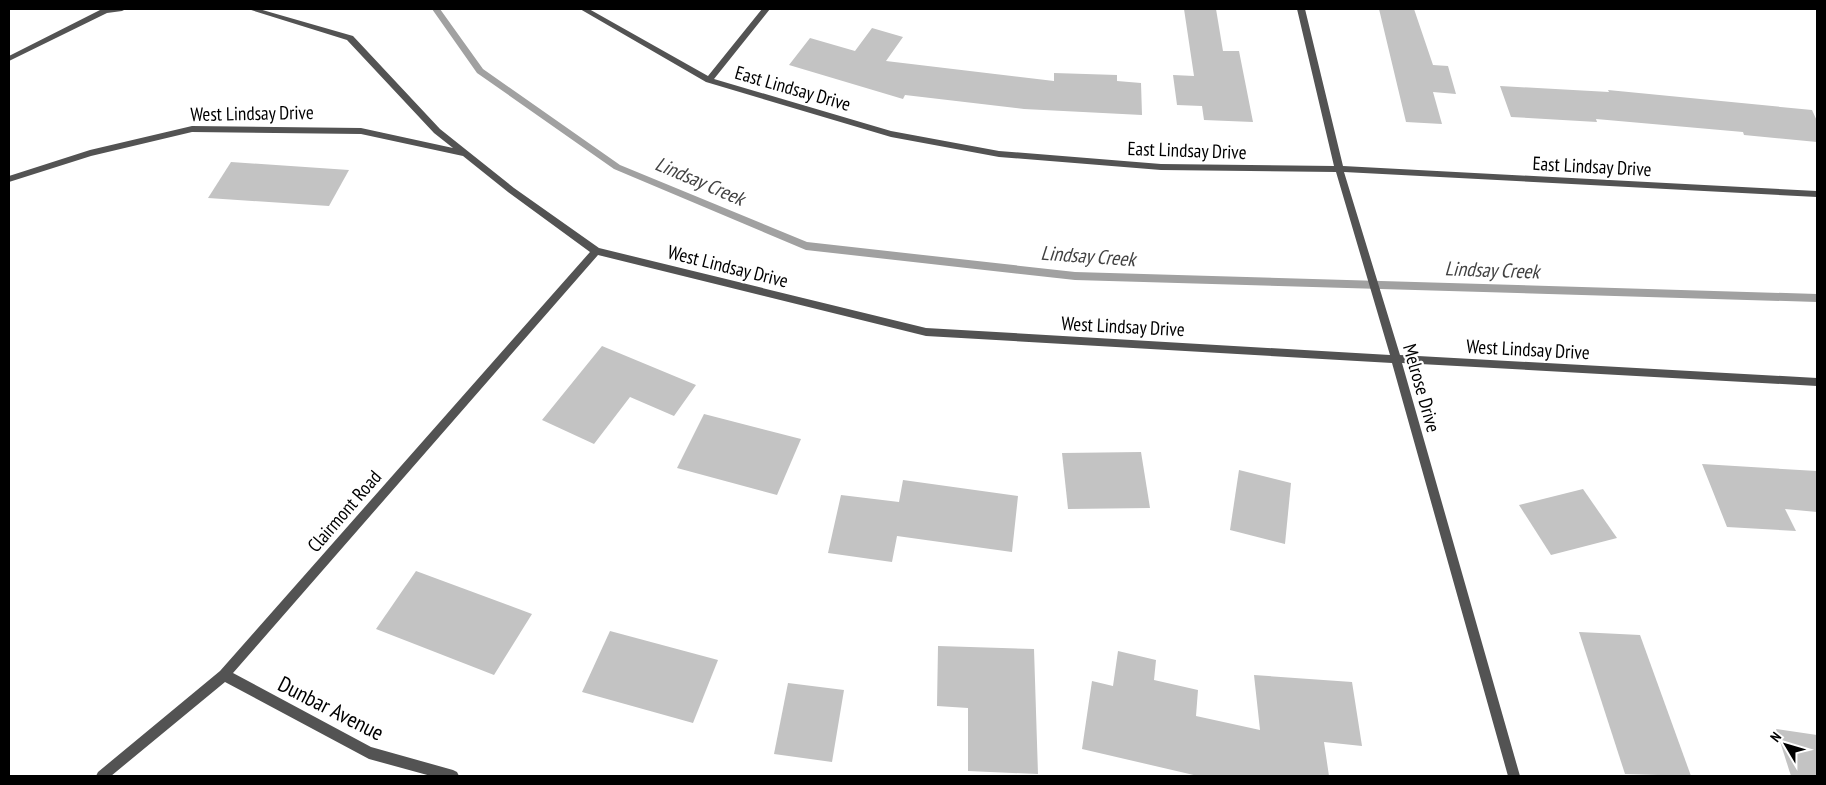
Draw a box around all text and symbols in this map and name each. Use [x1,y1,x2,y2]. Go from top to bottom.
street label: East Lindsay Drive [732,60,854,116]
street label: West Lindsay Drive [190,100,314,126]
street label: East Lindsay Drive [1127,136,1247,164]
water label: Lindsay Creek [651,151,751,212]
street label: East Lindsay Drive [1532,151,1652,181]
street label: West Lindsay Drive [665,239,791,293]
water label: Lindsay Creek [1040,240,1138,272]
water label: Lindsay Creek [1444,255,1542,285]
street label: West Lindsay Drive [1061,311,1185,341]
street label: West Lindsay Drive [1466,334,1590,364]
street label: Melrose Drive [1398,341,1446,435]
street label: Clairmont Road [302,465,386,557]
street label: Dunbar Avenue [273,669,389,747]
north arrow [1761,720,1811,770]
text: N [1766,728,1785,746]

